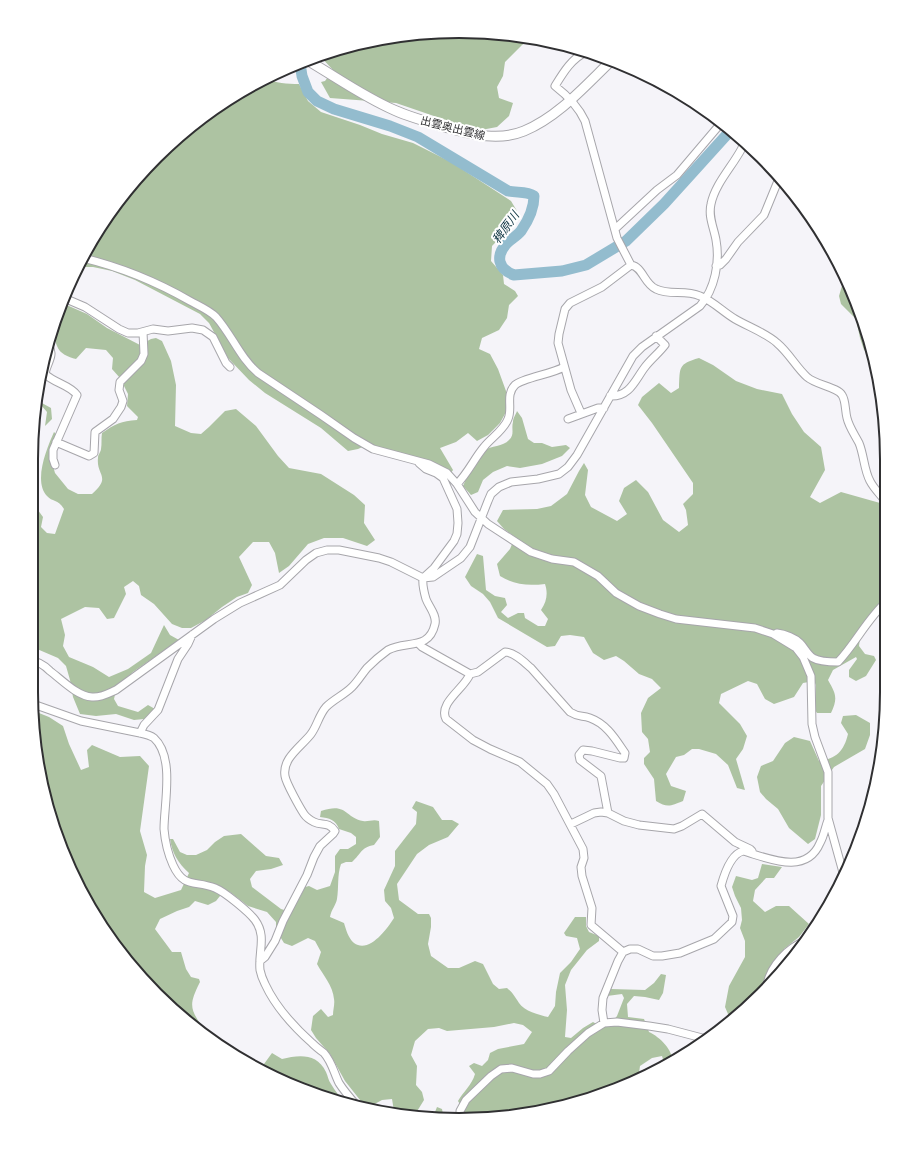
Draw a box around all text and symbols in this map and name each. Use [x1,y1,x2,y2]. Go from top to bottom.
street label: 出雲奥出雲線 [419,111,487,143]
water label: 稗原川 [487,206,524,247]

